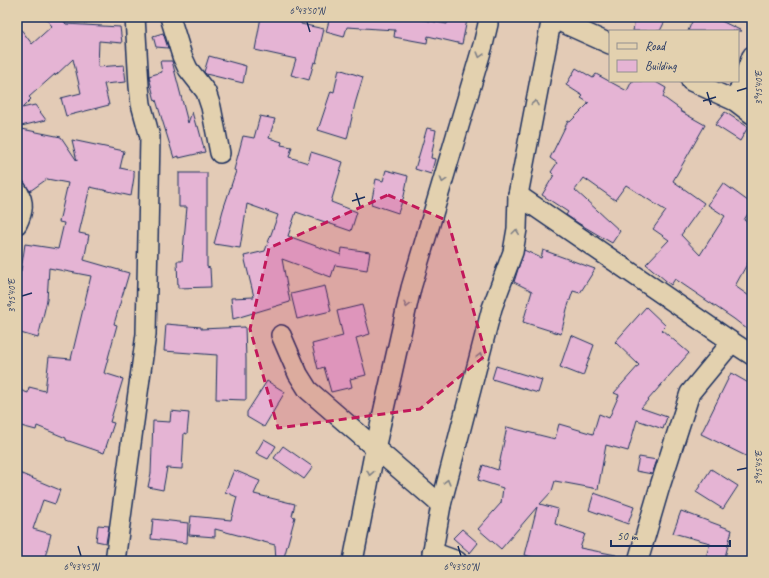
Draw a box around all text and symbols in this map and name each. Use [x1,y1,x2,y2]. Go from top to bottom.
text: 6°43'50"N [290,4,326,17]
legend [609,30,739,82]
text: Road [645,38,667,54]
one-way arrow [476,51,485,58]
text: Building [645,58,677,74]
text: 3°15'40"E [752,69,765,105]
one-way arrow [531,100,539,107]
one-way arrow [439,176,448,183]
one-way arrow [512,229,521,235]
text: 3°15'40"E [5,277,18,313]
one-way arrow [404,301,412,308]
one-way arrow [475,353,483,359]
text: 3°15'45"E [752,449,765,485]
one-way arrow [367,469,375,476]
one-way arrow [442,478,451,485]
scale bar [611,522,730,548]
text: 50 m [617,528,639,544]
text: 6°43'45"N [64,560,100,573]
text: 6°43'50"N [444,560,480,573]

